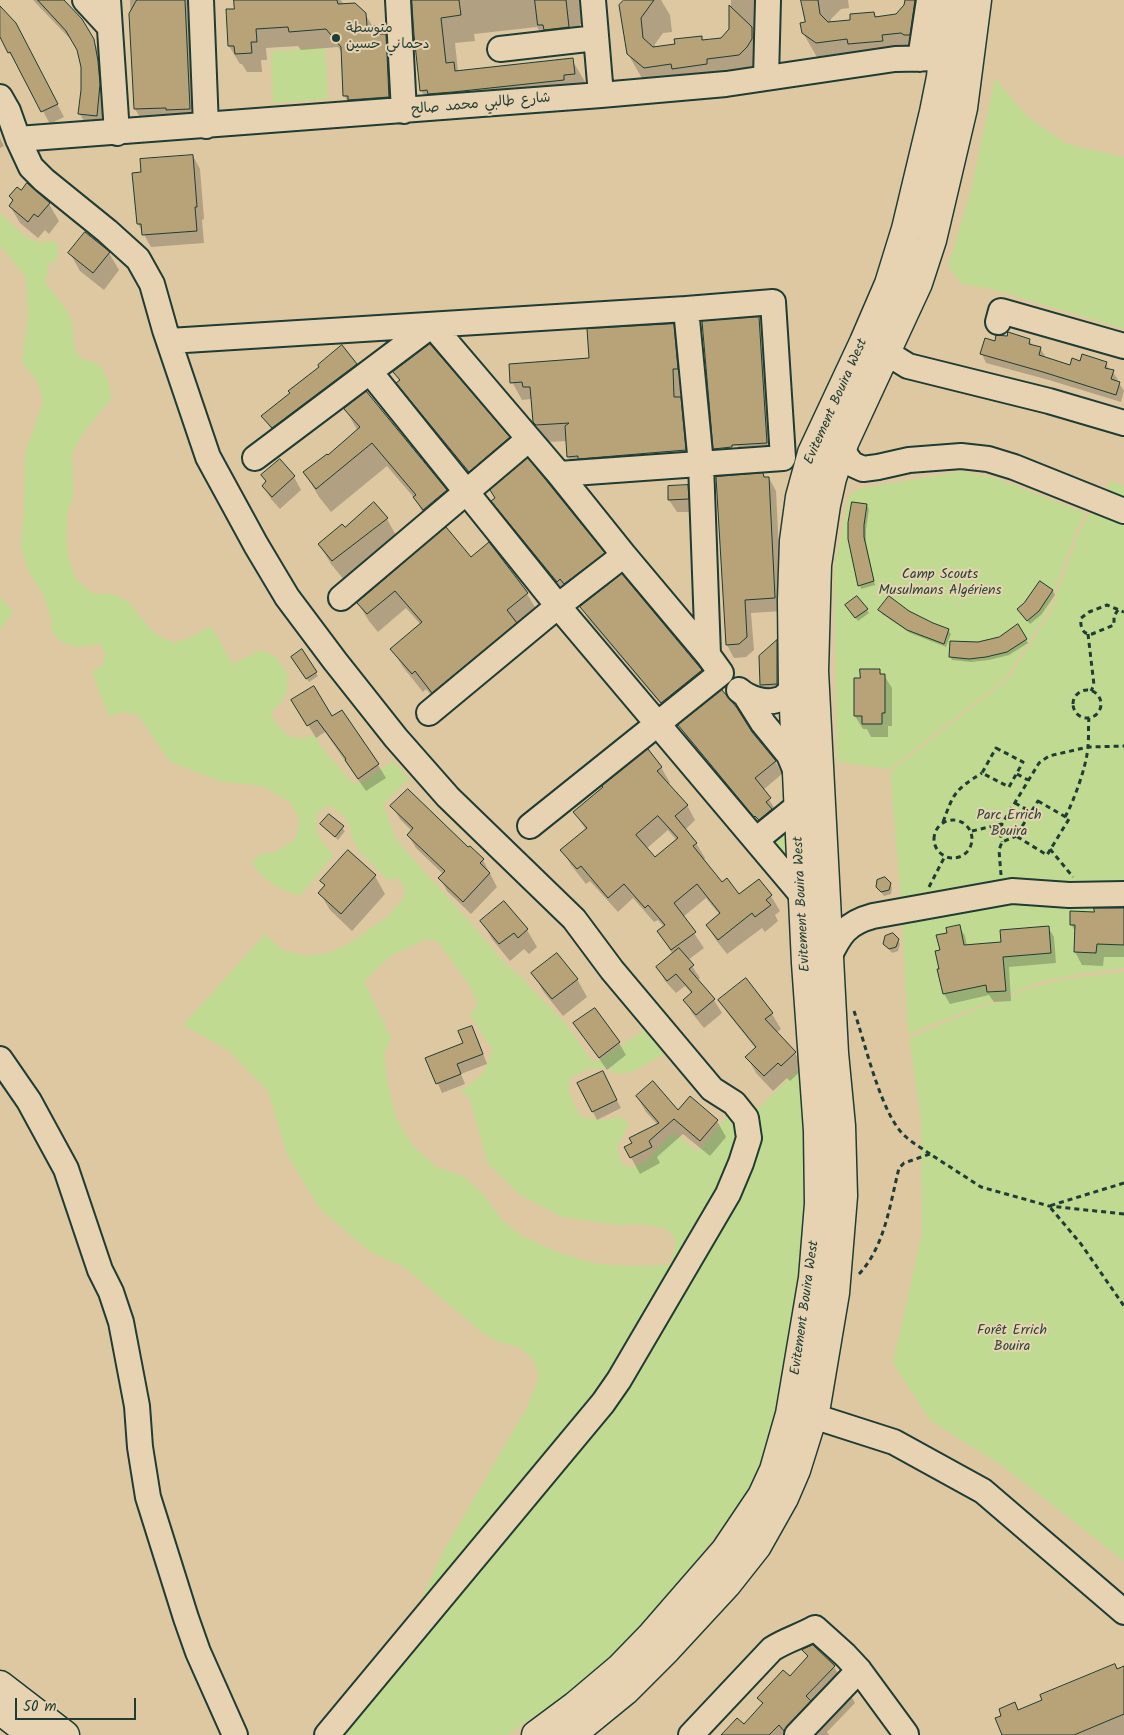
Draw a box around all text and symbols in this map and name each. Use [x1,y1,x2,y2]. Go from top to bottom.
place label: متوسطة دحماني حسين [346,22,430,54]
marker: متوسطة دحماني حسين [330,32,342,44]
street label: شارع طالبي محمد صالح [411,91,551,119]
street label: Evitement Bouira West [802,337,872,467]
park label: Camp Scouts Musulmans Algériens [878,568,1002,600]
park label: Parc Errich Bouira [976,809,1042,842]
street label: Evitement Bouira West [791,836,815,972]
street label: Evitement Bouira West [788,1240,824,1376]
park label: Forêt Errich Bouira [977,1324,1047,1356]
scale bar [18,1688,139,1720]
text: 50 m [23,1695,57,1719]

